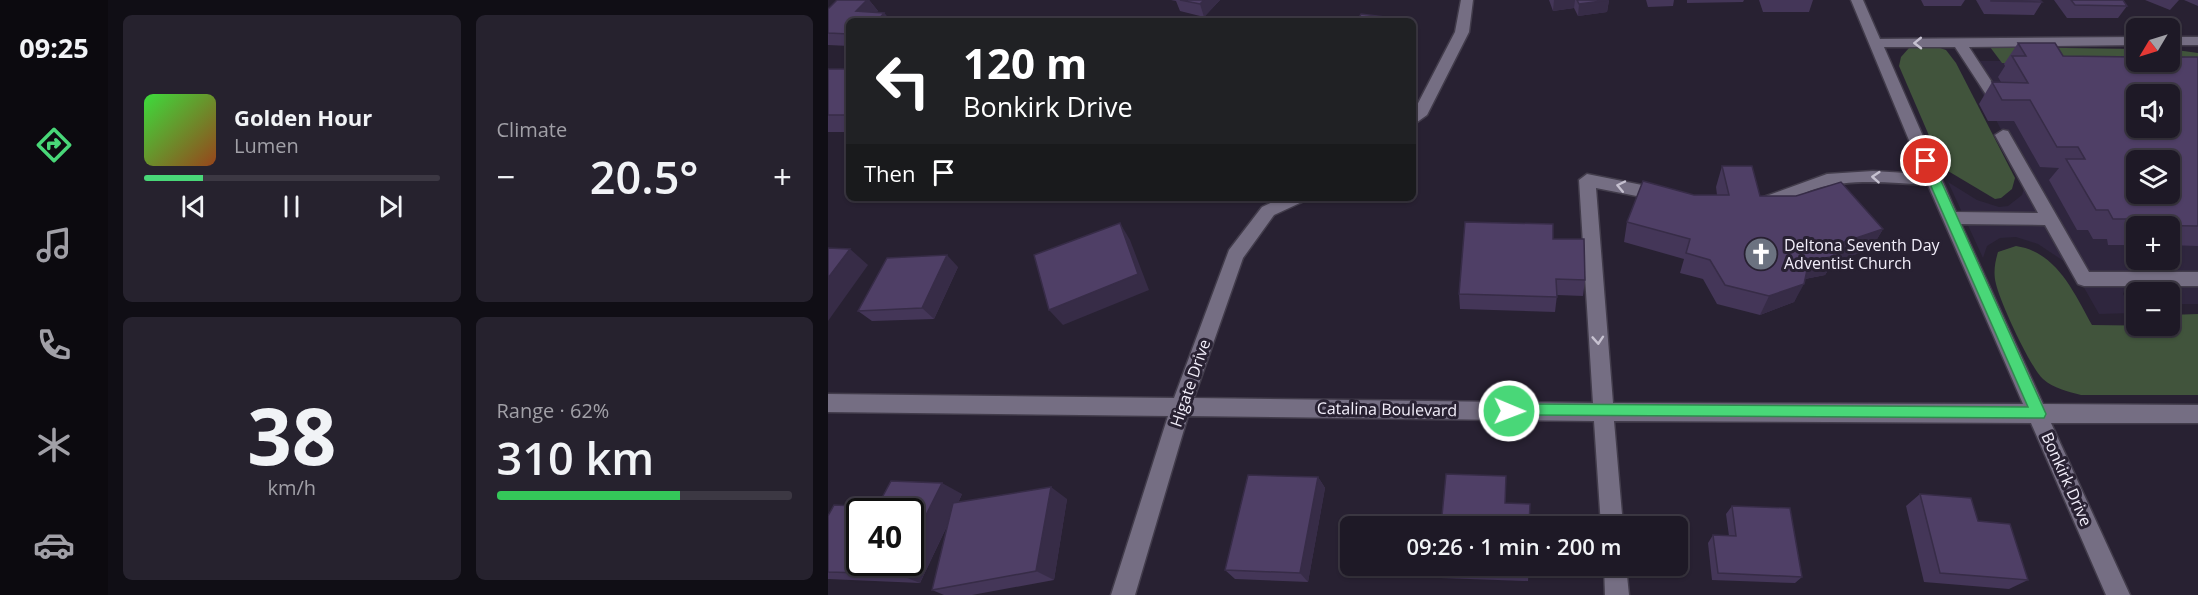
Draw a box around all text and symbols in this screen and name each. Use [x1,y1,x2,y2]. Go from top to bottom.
north arrow [2126,18,2180,72]
map controls [2126,18,2180,336]
text: 09:25 [19,29,89,66]
text: 120 m [963,34,1087,91]
one-way arrow [1914,37,1923,49]
icon: left [864,42,942,120]
button: sound [2126,84,2180,138]
text: Bonkirk Drive [963,88,1133,125]
text: Golden Hour [234,102,372,132]
text: Climate [497,116,567,143]
icon: directions [33,124,75,166]
text: Lumen [234,132,299,159]
pin [1900,135,1951,186]
icon: arrive [1909,144,1942,177]
text: 20.5° [590,146,699,207]
button: layers [2126,150,2180,204]
text: − [497,154,515,199]
text: + [773,154,792,199]
icon: arrive [927,156,960,189]
text: Then [864,158,915,188]
one-way arrow [1871,170,1880,183]
one-way arrow [1616,181,1626,194]
icon: previous [177,190,210,223]
icon: pause [275,190,308,223]
icon: next [374,190,407,223]
button: + [2126,216,2180,270]
icon: music [33,224,75,266]
place label: Deltona Seventh Day Adventist Church [1784,234,1941,274]
church icon: Deltona Seventh Day Adventist Church [1743,236,1779,272]
button: − [2126,282,2180,336]
icon: phone [33,324,75,366]
street label: Higate Drive [1165,336,1215,430]
one-way arrow [1591,336,1604,345]
position arrow [1477,379,1541,443]
text: 38 [247,382,336,488]
text: Range · 62% [497,397,609,424]
street label: Catalina Boulevard [1317,397,1457,421]
icon: climate [33,424,75,466]
text: 310 km [497,427,654,488]
street label: Bonkirk Drive [2037,429,2097,529]
text: km/h [267,474,316,501]
speed limit sign: 40 [846,498,924,576]
icon: car [33,524,75,566]
text: 09:26 · 1 min · 200 m [1406,531,1622,561]

